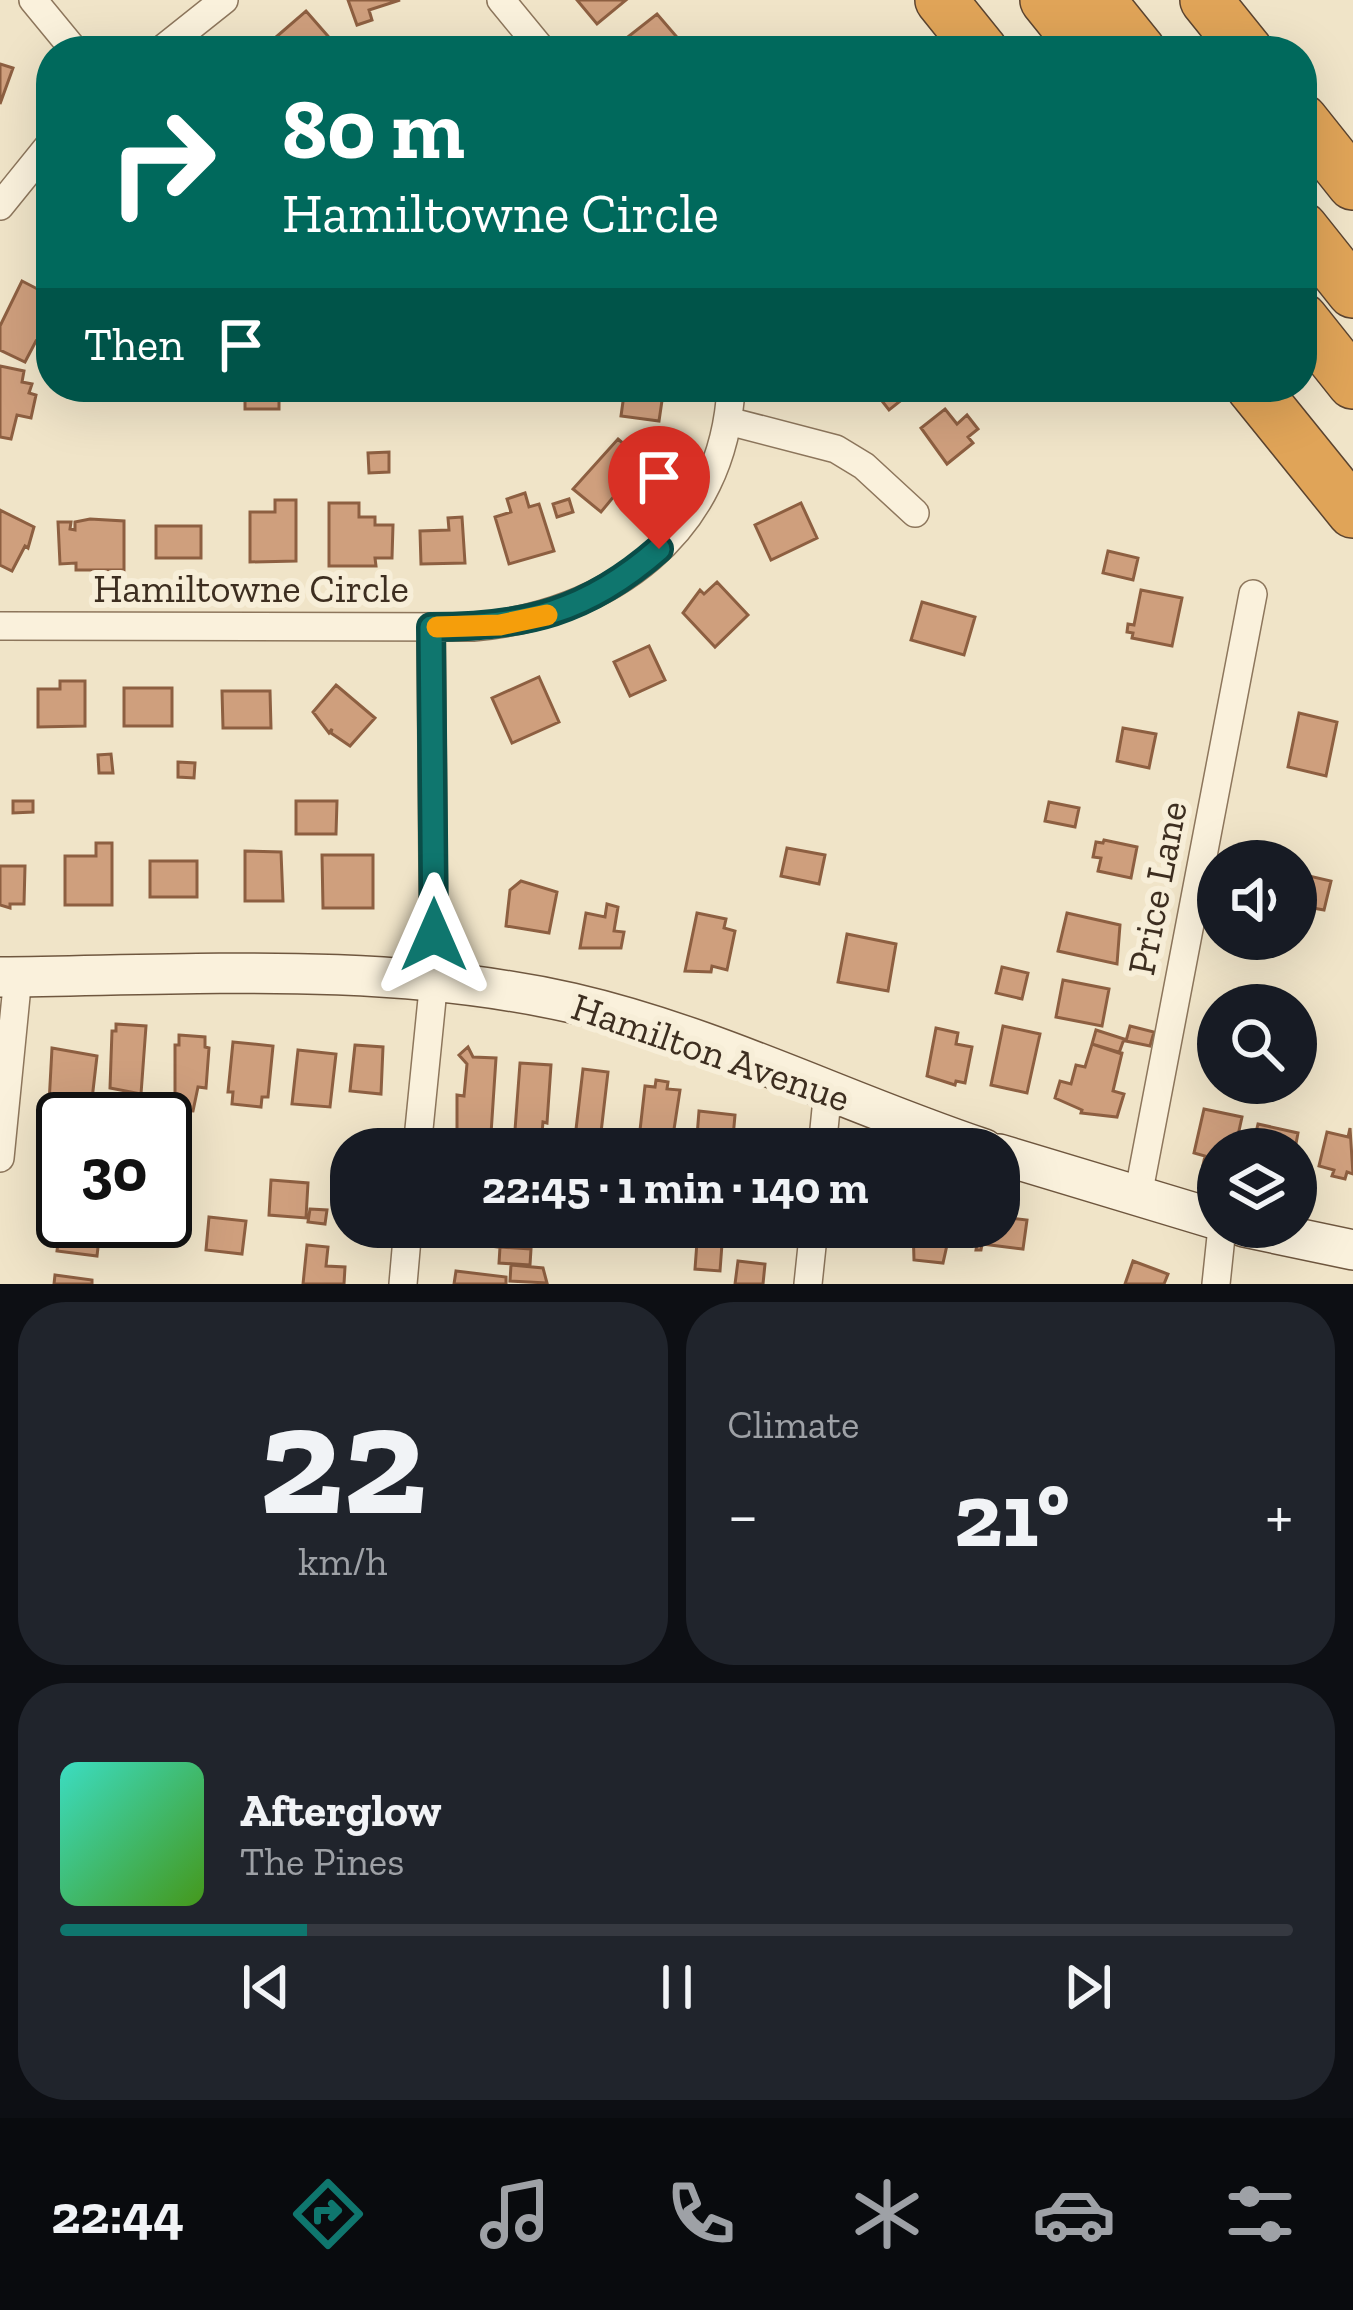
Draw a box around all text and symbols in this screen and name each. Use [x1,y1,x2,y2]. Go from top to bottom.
text: 80 m [282,79,465,180]
icon: right [84,84,240,240]
text: Hamiltowne Circle [282,181,719,246]
icon: arrive [208,312,274,378]
text: Then [84,318,184,372]
pin [608,426,710,549]
icon: arrive [626,444,692,510]
street label: Hamiltowne Circle [93,565,409,612]
street label: Price Lane [1117,797,1197,979]
map controls [1197,840,1317,1248]
button: sound [1197,840,1317,960]
position arrow [371,872,497,998]
street label: Hamilton Avenue [566,982,856,1122]
button: search [1197,984,1317,1104]
speed limit sign: 30 [36,1092,192,1248]
button: layers [1197,1128,1317,1248]
text: 22:45 · 1 min · 140 m [482,1161,868,1215]
text: 22 [259,1366,427,1553]
text: Climate [728,1401,859,1448]
text: 21° [954,1461,1070,1569]
text: − [728,1476,758,1555]
text: + [1265,1476,1293,1555]
text: km/h [298,1538,387,1585]
text: Afterglow [240,1784,441,1838]
text: The Pines [240,1838,404,1885]
icon: previous [233,1954,299,2020]
icon: pause [644,1954,710,2020]
icon: next [1055,1954,1121,2020]
icon: directions [286,2172,370,2256]
icon: music [473,2172,557,2256]
icon: phone [659,2172,743,2256]
icon: climate [845,2172,929,2256]
icon: car [1032,2172,1116,2256]
icon: filters [1218,2172,1302,2256]
text: 22:44 [51,2182,184,2247]

